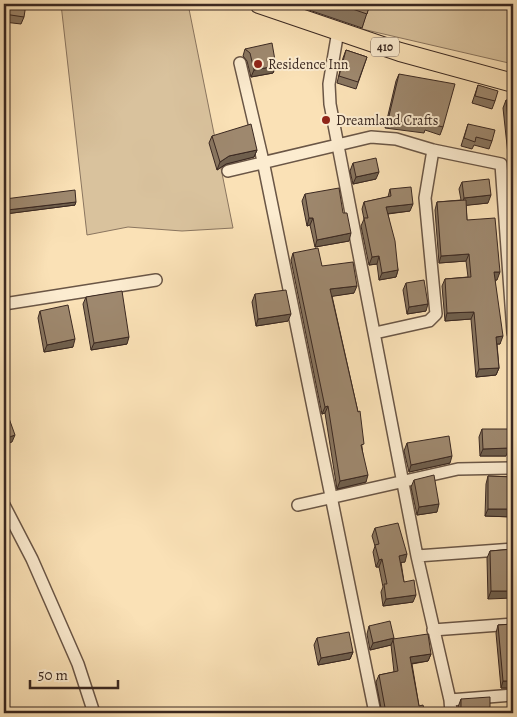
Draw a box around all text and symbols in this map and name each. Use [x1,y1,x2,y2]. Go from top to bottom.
road number: 410 [371,38,399,56]
place label: Residence Inn [268,55,349,74]
marker: Residence Inn [252,58,264,70]
place label: Dreamland Crafts [336,111,438,130]
marker: Dreamland Crafts [320,114,332,126]
scale bar [30,657,118,689]
text: 50 m [38,665,68,685]

